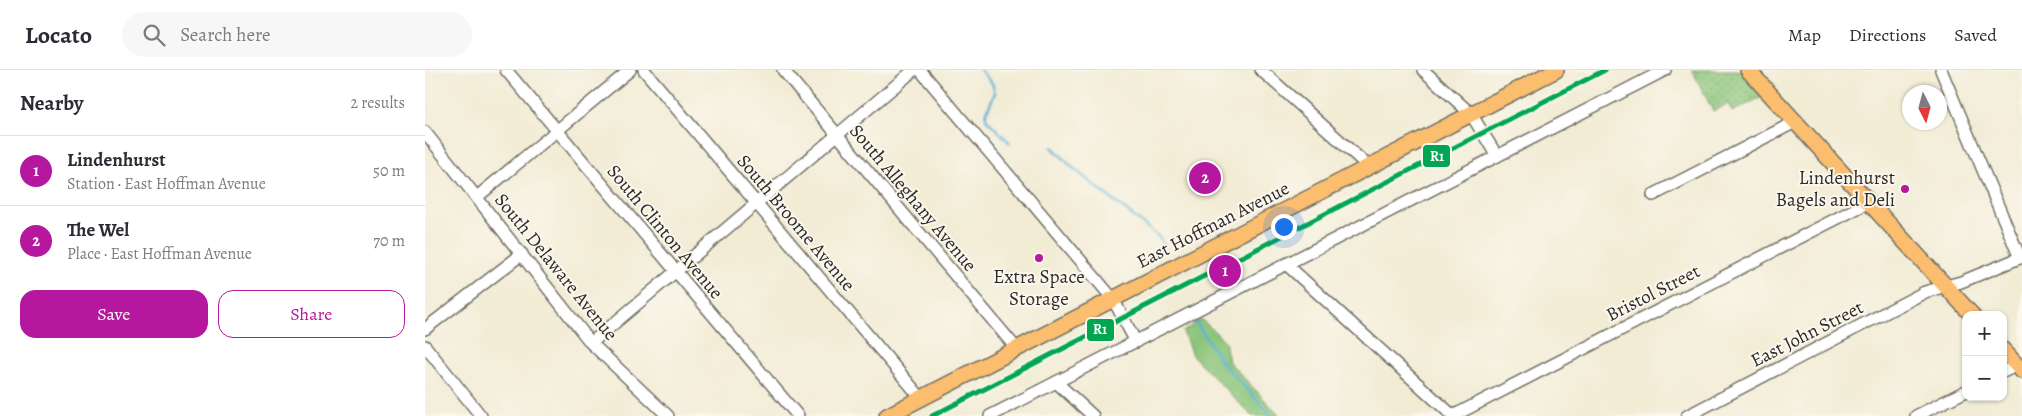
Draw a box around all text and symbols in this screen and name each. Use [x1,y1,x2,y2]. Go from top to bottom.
search box [122,12,472,57]
text: Locato [25,19,92,51]
icon: search [140,21,168,49]
text: Search here [180,22,271,48]
text: Map [1788,23,1821,47]
text: Directions [1849,23,1926,47]
text: Saved [1954,23,1997,47]
north arrow [1902,85,1947,130]
text: Nearby [20,89,83,117]
text: 2 results [350,92,405,114]
street label: South Alleghany Avenue [843,119,983,277]
line badge: R1 [1422,144,1451,168]
text: Lindenhurst [67,147,166,173]
text: R1 [1430,147,1444,166]
street label: South Broome Avenue [731,149,861,297]
street label: South Clinton Avenue [601,159,729,305]
pin: 2 [1189,159,1221,197]
text: 1 [33,160,39,182]
text: 50 m [373,160,405,182]
place label: Lindenhurst Bagels and Deli [1776,165,1895,213]
text: Station · East Hoffman Avenue [67,173,266,195]
street label: East Hoffman Avenue [1132,175,1294,275]
marker: Lindenhurst Bagels and Deli [1899,183,1911,195]
street label: South Delaware Avenue [488,188,624,346]
your location [1271,214,1297,240]
text: The Wel [67,217,129,243]
text: 2 [32,230,40,252]
text: 70 m [373,230,405,252]
text: Place · East Hoffman Avenue [67,243,252,265]
marker: Extra Space Storage [1033,252,1045,264]
pin: 1 [1209,252,1241,290]
street label: Bristol Street [1602,258,1704,328]
place label: Extra Space Storage [993,264,1085,312]
button: Save [20,290,208,338]
button: Share [218,290,405,338]
street label: East John Street [1746,294,1868,374]
map controls [1962,311,2007,401]
button: + [1962,311,2007,356]
line badge: R1 [1086,318,1115,342]
text: R1 [1093,320,1107,339]
button: − [1962,356,2007,401]

